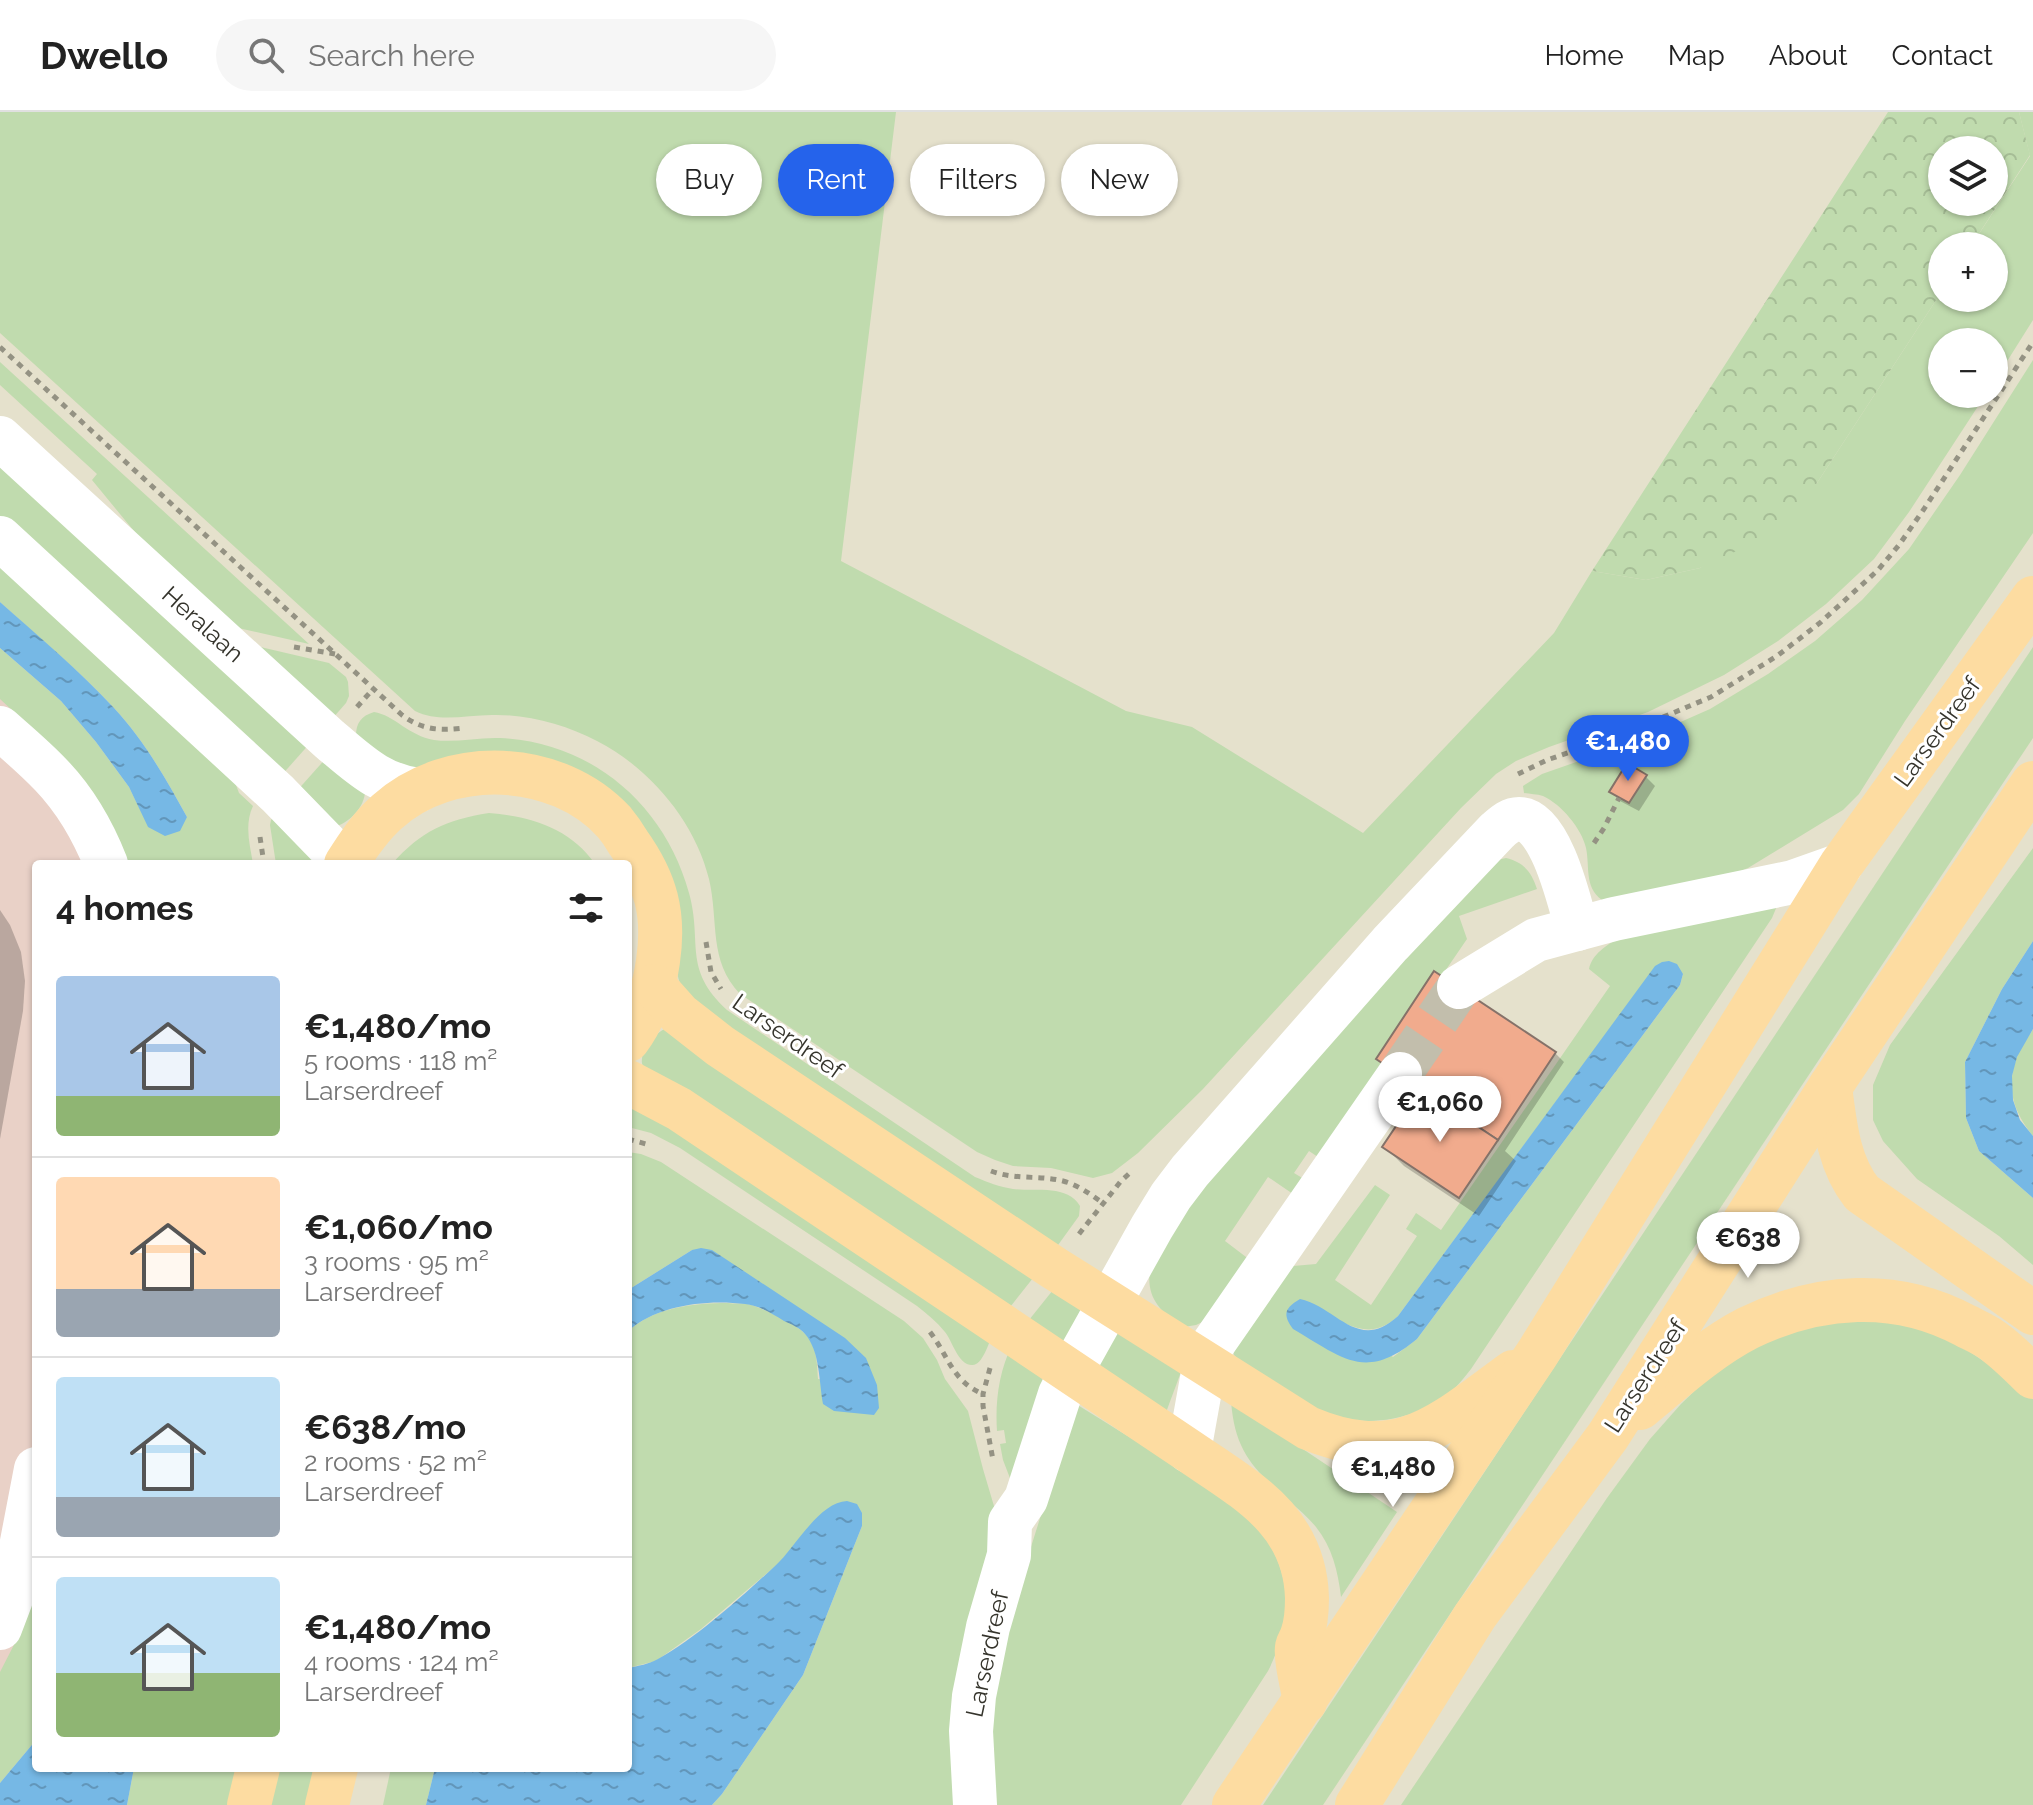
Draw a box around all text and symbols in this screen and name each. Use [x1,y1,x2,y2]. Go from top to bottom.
search box [216,19,776,91]
text: Dwello [40,33,168,78]
icon: search [244,33,288,77]
text: Search here [308,38,475,73]
text: Home [1544,39,1624,72]
text: Map [1668,39,1725,72]
text: About [1769,39,1848,72]
text: Contact [1892,39,1993,72]
map controls [1928,136,2008,408]
button: layers [1928,136,2008,216]
chip: Buy [656,144,762,216]
chip: Rent [778,144,894,216]
chip: Filters [910,144,1045,216]
chip: New [1061,144,1178,216]
button: + [1928,232,2008,312]
button: − [1928,328,2008,408]
street label: Heralaan [156,580,250,668]
street label: Larserdreef [1888,671,1987,792]
pin: €1,480 [1563,715,1693,783]
text: €1,480 [1585,726,1671,756]
icon: filters [564,886,608,930]
text: 4 homes [56,888,194,928]
street label: Larserdreef [727,987,850,1085]
text: €1,480/mo [304,1006,491,1046]
icon: home [120,1008,216,1104]
text: 5 rooms · 118 m² [304,1046,497,1076]
text: Larserdreef [304,1076,443,1106]
pin: €1,060 [1375,1076,1505,1144]
text: €1,060 [1396,1087,1484,1117]
text: €1,060/mo [304,1207,493,1247]
icon: home [120,1209,216,1305]
pin: €638 [1701,1212,1795,1280]
text: €638 [1715,1223,1781,1253]
text: 3 rooms · 95 m² [304,1247,489,1277]
text: Larserdreef [304,1277,443,1307]
street label: Larserdreef [1598,1313,1693,1438]
text: €638/mo [304,1407,466,1447]
icon: home [120,1409,216,1505]
pin: €1,480 [1328,1441,1458,1509]
text: 2 rooms · 52 m² [304,1447,487,1477]
text: €1,480 [1350,1452,1436,1482]
text: Larserdreef [304,1477,443,1507]
street label: Larserdreef [959,1587,1015,1720]
text: €1,480/mo [304,1607,491,1647]
icon: home [120,1609,216,1705]
text: 4 rooms · 124 m² [304,1647,499,1677]
text: Larserdreef [304,1677,443,1707]

